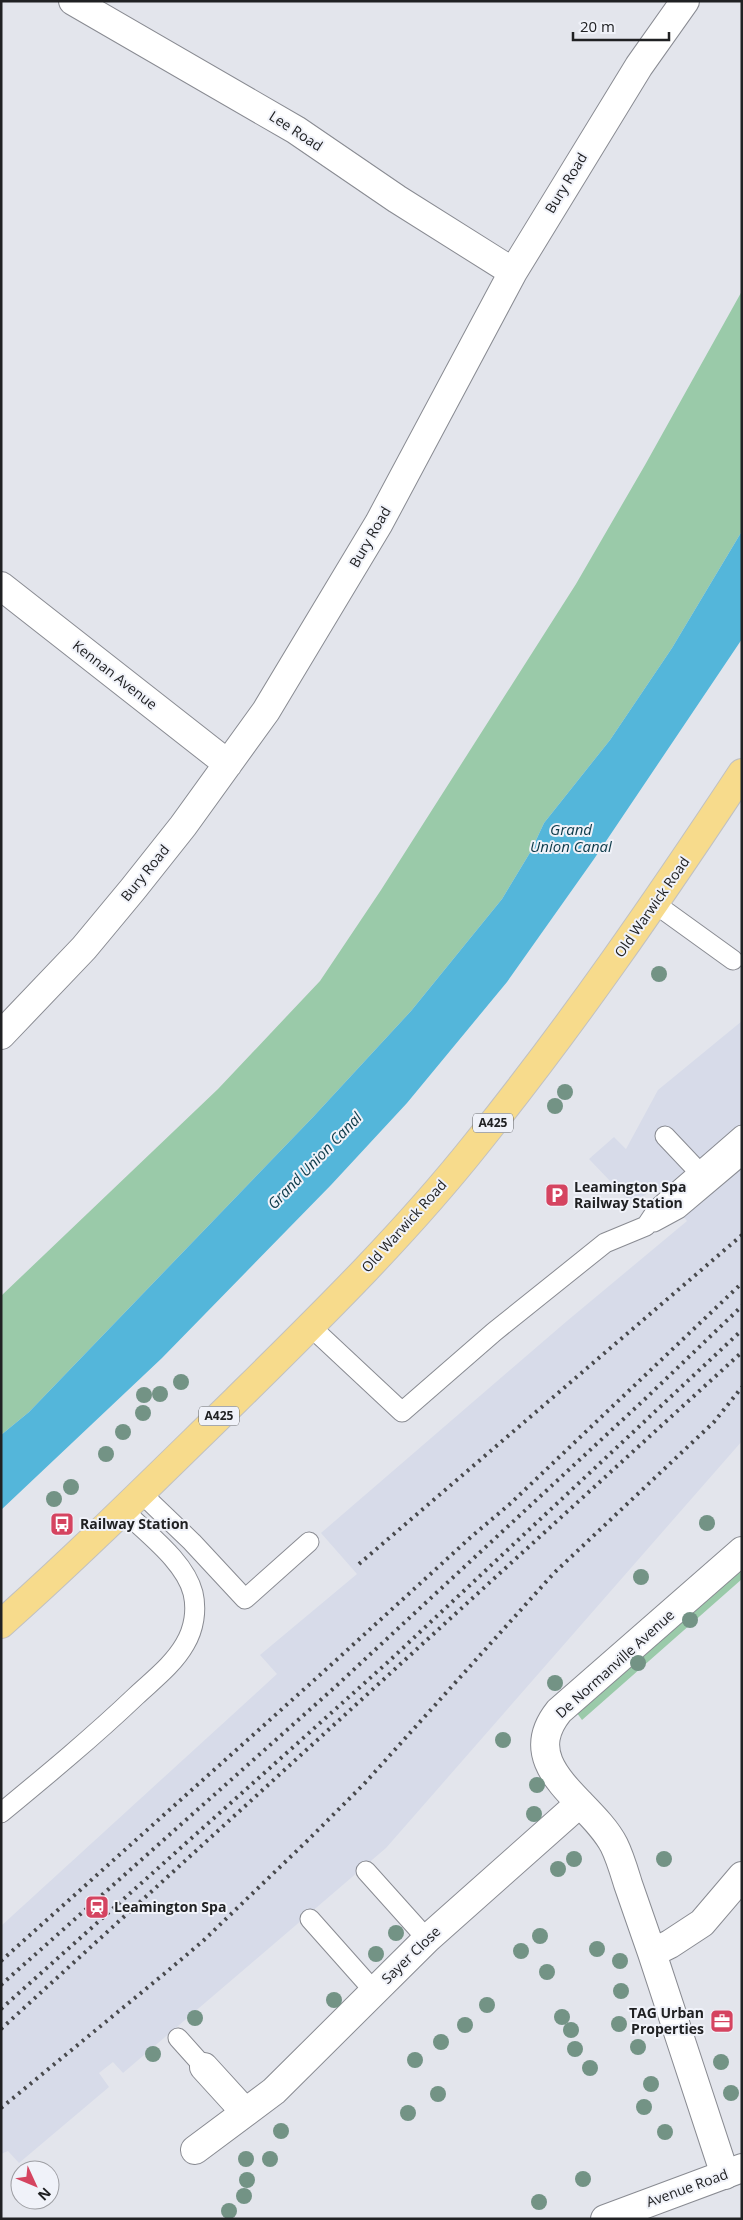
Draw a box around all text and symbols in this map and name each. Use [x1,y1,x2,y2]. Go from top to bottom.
scale bar [573,10,669,42]
text: 20 m [580,16,615,36]
street label: Lee Road [266,106,327,155]
street label: Bury Road [540,149,591,217]
street label: Bury Road [344,503,395,571]
street label: Kennan Avenue [69,636,162,714]
water label: Grand Union Canal [530,819,613,856]
street label: Bury Road [116,841,173,905]
street label: Old Warwick Road [610,853,693,961]
water label: Grand Union Canal [263,1107,367,1213]
road number: A425 [473,1114,513,1132]
street label: Old Warwick Road [357,1175,450,1276]
place label: Leamington Spa Railway Station [574,1177,686,1212]
parking icon: Leamington Spa Railway Station [544,1182,570,1208]
road number: A425 [199,1406,239,1425]
bus stop icon: Railway Station [49,1511,75,1537]
place label: Railway Station [80,1514,189,1533]
street label: De Normanville Avenue [551,1605,678,1722]
station icon: Leamington Spa [84,1894,110,1920]
place label: Leamington Spa [114,1897,226,1916]
street label: Sayer Close [377,1922,444,1988]
place label: TAG Urban Properties [629,2003,704,2038]
office icon: TAG Urban Properties [709,2008,735,2034]
north arrow [10,2160,60,2210]
street label: Avenue Road [643,2164,730,2211]
text: N [34,2184,56,2205]

